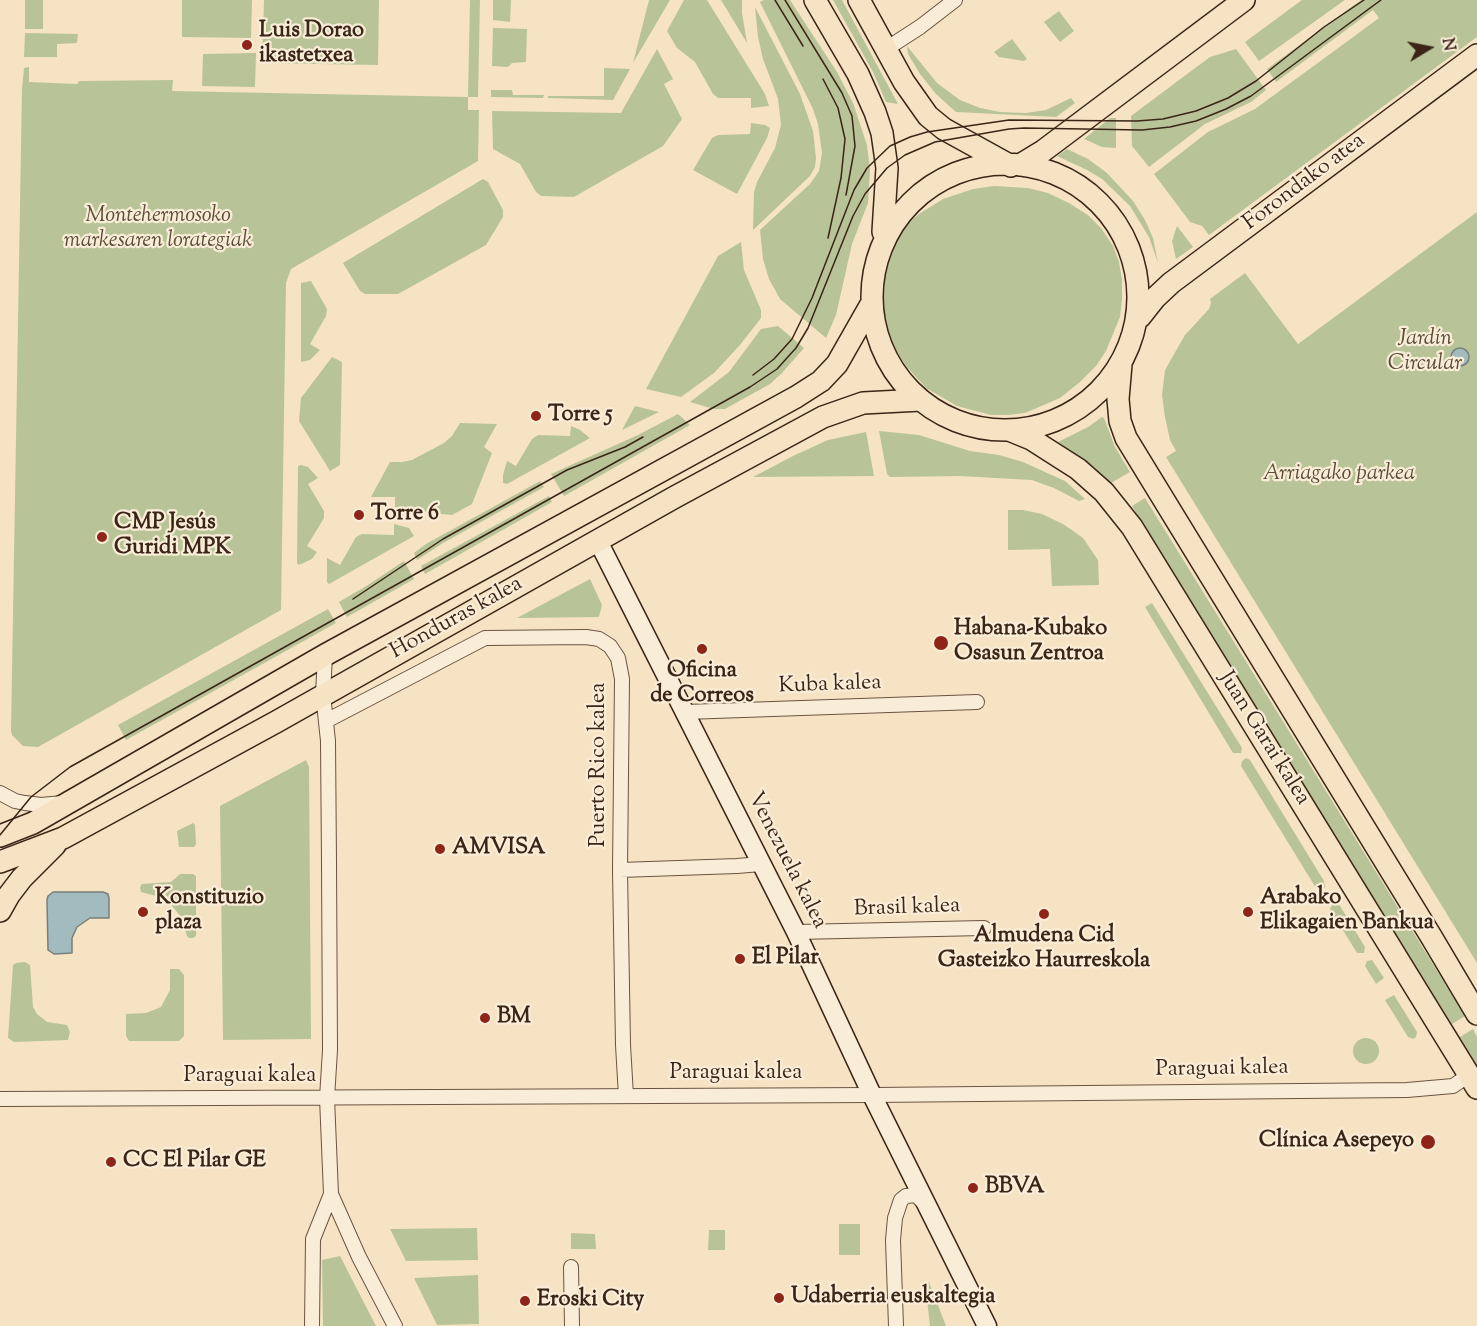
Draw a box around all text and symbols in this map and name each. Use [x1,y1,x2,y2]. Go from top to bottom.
north arrow [1399,18,1459,78]
place label: Luis Dorao ikastetxea [259,19,364,70]
text: N [1435,36,1460,53]
marker: Luis Dorao ikastetxea [240,38,254,52]
street label: Forondako atea [1239,129,1371,237]
park label: Montehermosoko markesaren lorategiak [64,204,252,255]
park label: Jardín Circular [1388,327,1462,378]
place label: Torre 5 [548,403,613,429]
marker: Torre 5 [529,409,543,423]
park label: Arriagako parkea [1263,462,1415,488]
place label: Torre 6 [371,502,439,528]
marker: Torre 6 [352,508,366,522]
place label: CMP Jesús Guridi MPK [114,511,231,562]
marker: CMP Jesús Guridi MPK [95,530,109,544]
street label: Honduras kalea [386,572,528,666]
place label: Habana-Kubako Osasun Zentroa [954,617,1107,668]
marker: Habana-Kubako Osasun Zentroa [932,634,950,652]
marker: Oficina de Correos [695,642,709,656]
place label: Oficina de Correos [650,659,754,710]
street label: Juan Garai kalea [1211,667,1315,811]
street label: Kuba kalea [778,671,882,701]
street label: Puerto Rico kalea [587,683,613,847]
street label: Venezuela kalea [740,788,832,934]
place label: AMVISA [452,836,545,862]
marker: AMVISA [433,842,447,856]
place label: Konstituzio plaza [155,886,264,938]
place label: Arabako Elikagaien Bankua [1260,886,1434,938]
street label: Brasil kalea [853,894,961,924]
marker: Konstituzio plaza [136,905,150,919]
marker: Arabako Elikagaien Bankua [1241,905,1255,919]
marker: Almudena Cid Gasteizko Haurreskola [1037,907,1051,921]
place label: Almudena Cid Gasteizko Haurreskola [938,924,1150,975]
place label: El Pilar [752,946,819,972]
marker: El Pilar [733,952,747,966]
place label: BM [497,1005,531,1031]
marker: BM [478,1011,492,1025]
street label: Paraguai kalea [1155,1056,1289,1084]
street label: Paraguai kalea [670,1061,802,1087]
street label: Paraguai kalea [184,1064,316,1090]
place label: Clínica Asepeyo [1259,1129,1414,1155]
marker: Clínica Asepeyo [1419,1133,1437,1151]
place label: CC El Pilar GE [123,1149,266,1175]
marker: CC El Pilar GE [104,1155,118,1169]
place label: BBVA [985,1175,1045,1201]
marker: BBVA [966,1181,980,1195]
place label: Udaberria euskaltegia [791,1285,995,1311]
place label: Eroski City [537,1288,644,1314]
marker: Udaberria euskaltegia [772,1291,786,1305]
marker: Eroski City [518,1294,532,1308]

